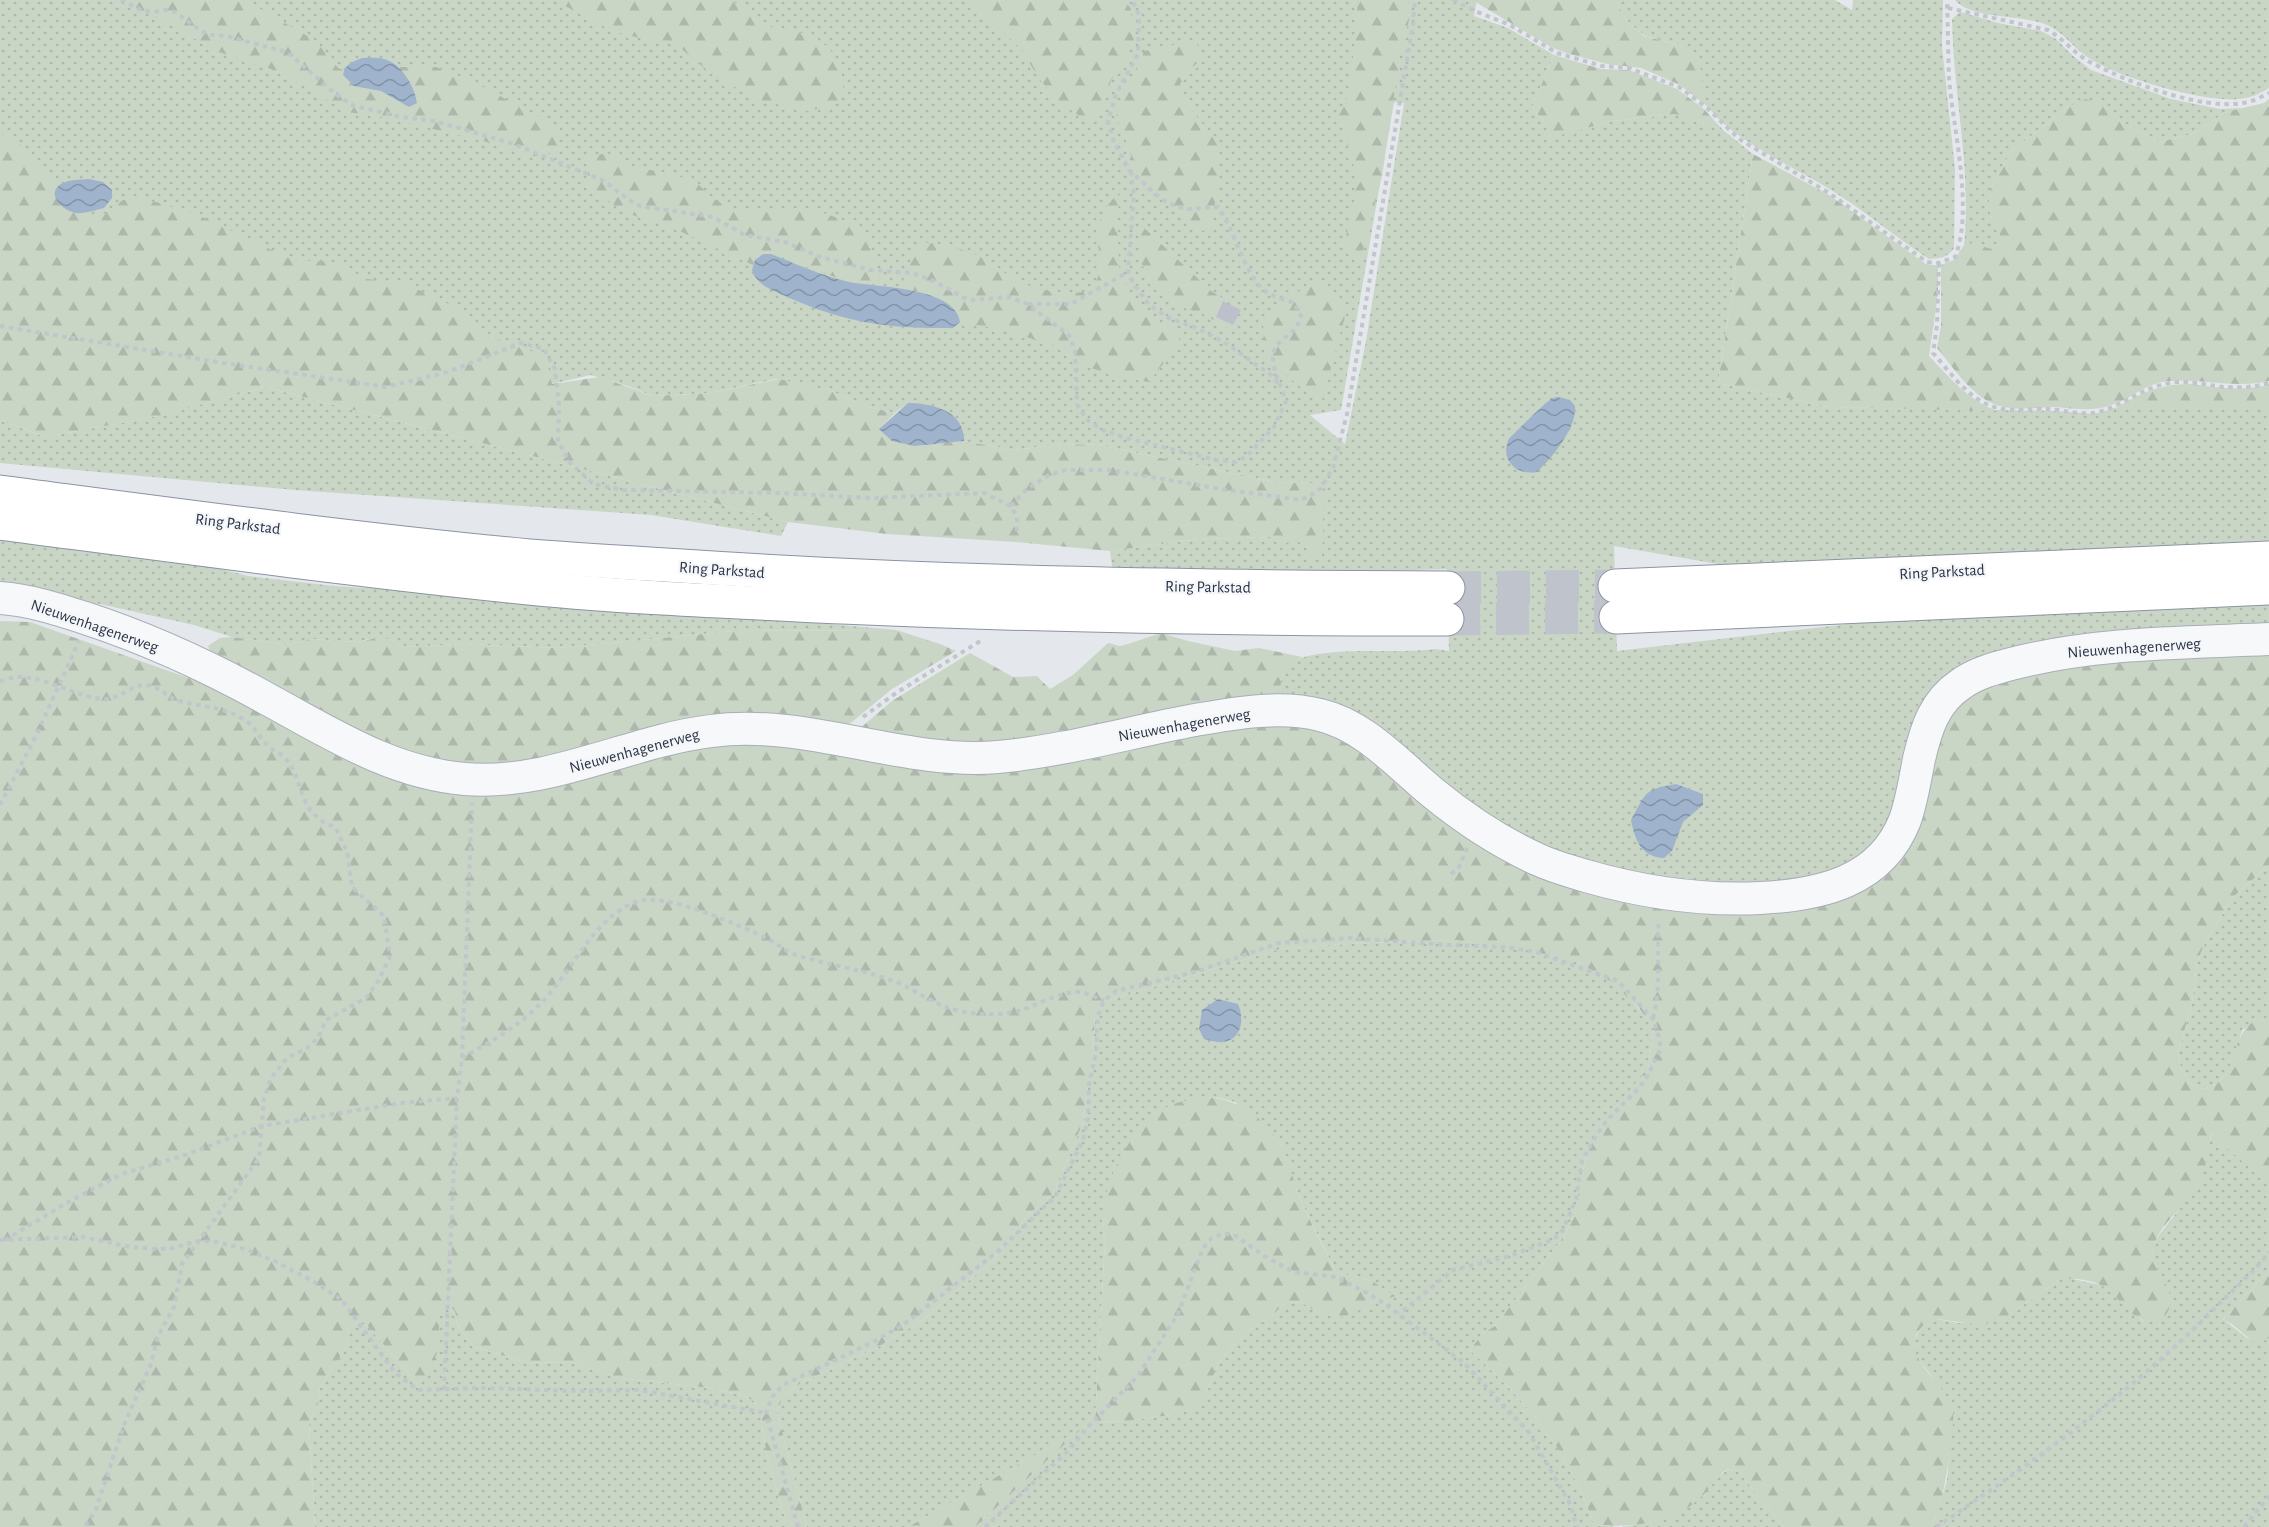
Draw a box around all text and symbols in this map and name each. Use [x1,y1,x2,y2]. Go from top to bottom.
street label: Ring Parkstad [194,511,281,537]
street label: Ring Parkstad [679,559,765,581]
street label: Ring Parkstad [1899,562,1985,582]
street label: Ring Parkstad [1165,578,1251,596]
street label: Nieuwenhagenerweg [29,597,161,655]
street label: Nieuwenhagenerweg [2067,635,2202,661]
street label: Nieuwenhagenerweg [1117,705,1252,744]
street label: Nieuwenhagenerweg [568,726,701,776]

